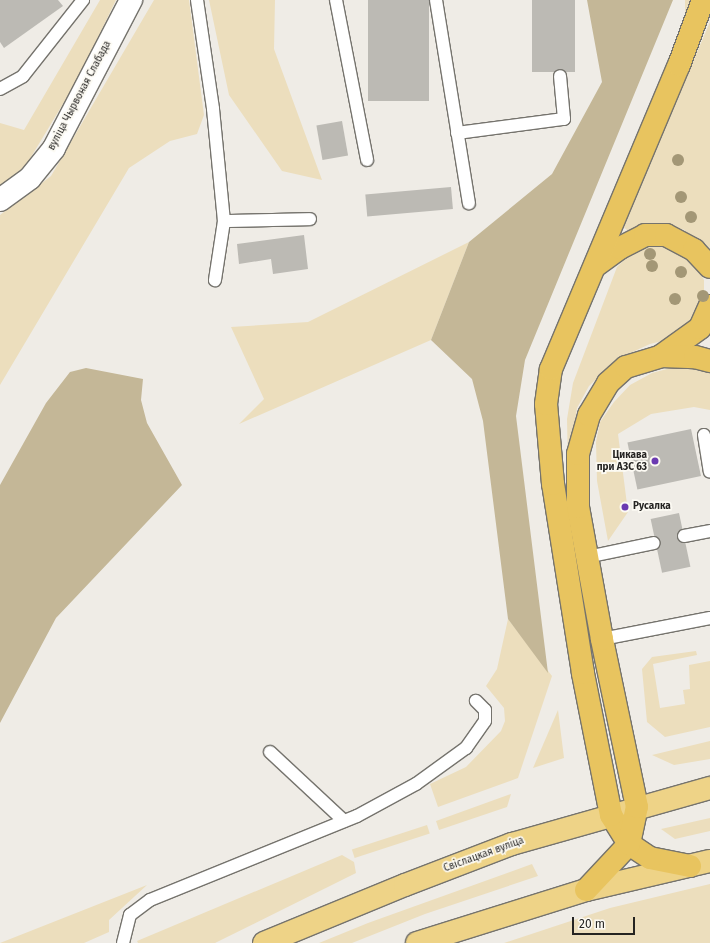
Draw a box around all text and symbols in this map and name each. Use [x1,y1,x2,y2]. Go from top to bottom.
street label: вуліца Чырвоная Слабада [46,39,114,153]
place label: Цикава при АЗС 63 [597,449,647,472]
marker: Цикава при АЗС 63 [650,456,660,466]
place label: Русалка [633,501,671,513]
marker: Русалка [620,502,630,512]
street label: Свіслацкая вуліца [442,835,526,875]
scale bar [574,909,637,935]
text: 20 m [579,917,605,931]

